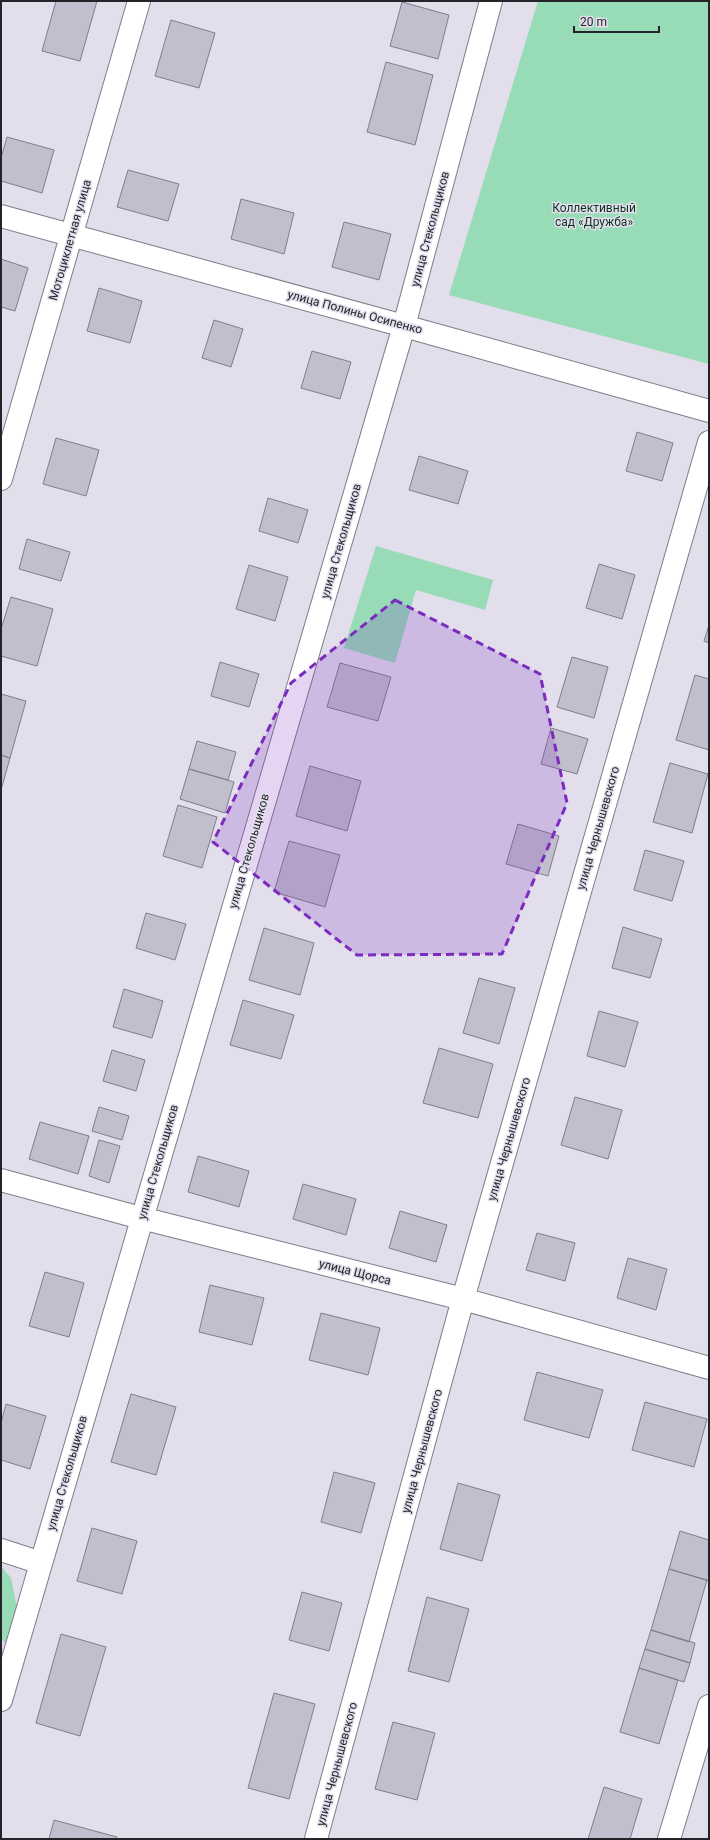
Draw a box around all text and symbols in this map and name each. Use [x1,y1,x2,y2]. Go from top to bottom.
scale bar [574,8,659,34]
text: 20 m [580,15,607,29]
street label: улица Стекольщиков [408,170,452,288]
street label: Мотоциклетная улица [46,178,94,302]
park label: Коллективный сад «Дружба» [552,201,636,229]
street label: улица Полины Осипенко [286,287,424,337]
street label: улица Стекольщиков [318,482,364,600]
street label: улица Чернышевского [574,765,622,891]
street label: улица Стекольщиков [226,792,272,910]
street label: улица Чернышевского [485,1076,533,1202]
street label: улица Стекольщиков [135,1103,181,1221]
street label: улица Щорса [317,1256,393,1288]
street label: улица Чернышевского [399,1387,445,1514]
street label: улица Стекольщиков [44,1414,90,1532]
street label: улица Чернышевского [314,1700,360,1827]

